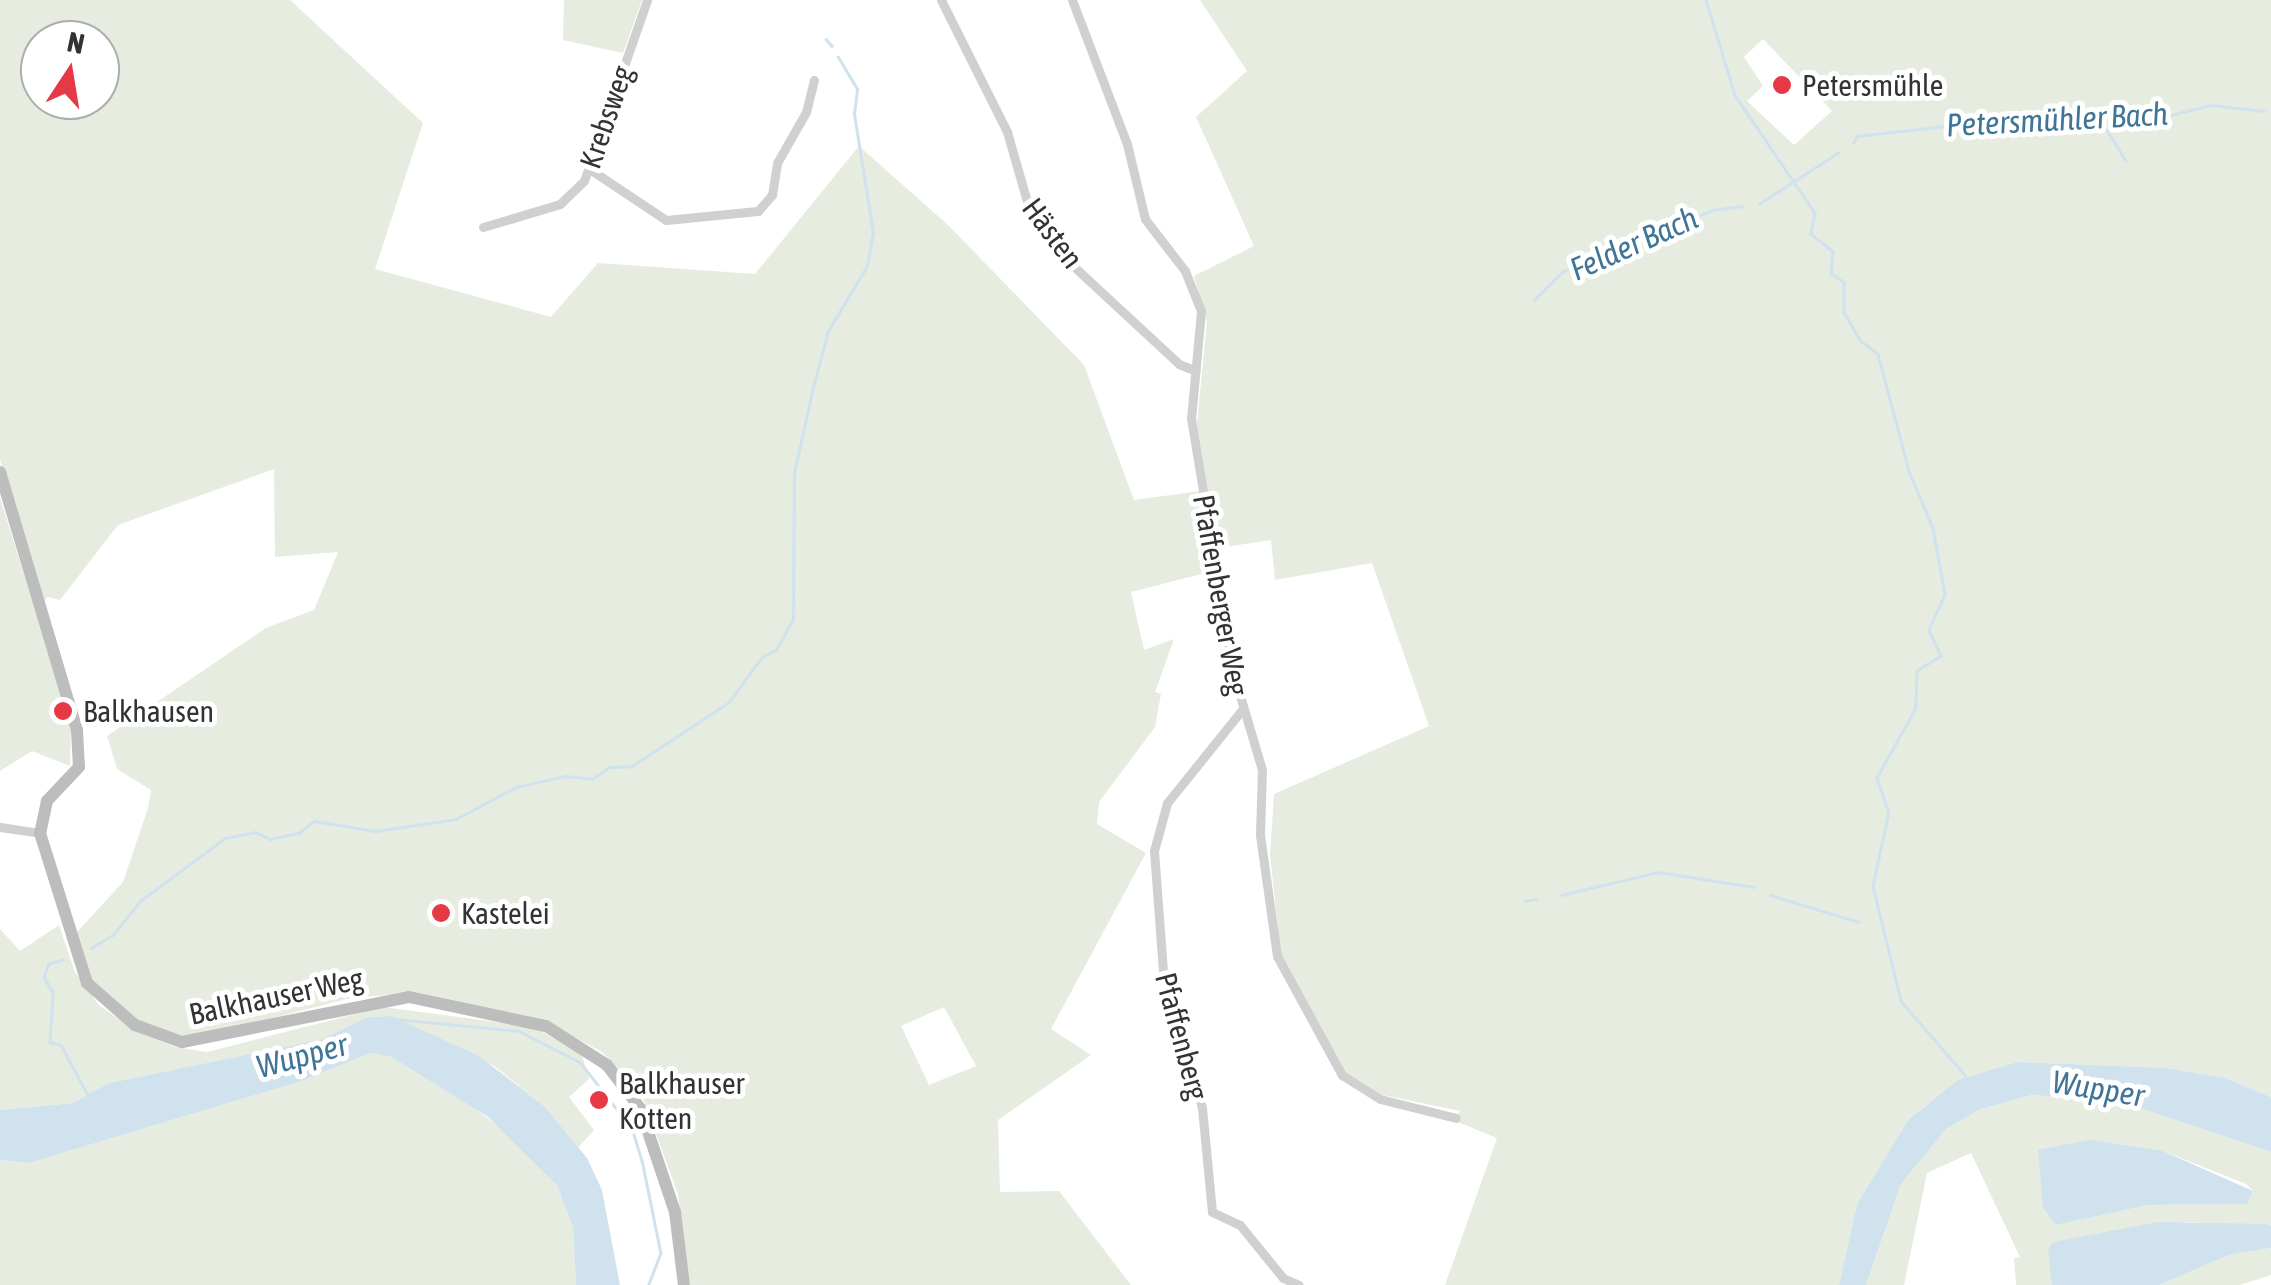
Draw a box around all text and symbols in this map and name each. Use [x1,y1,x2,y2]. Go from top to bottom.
north arrow [20,20,120,120]
text: N [64,25,87,60]
street label: Krebsweg [572,61,640,173]
place label: Petersmühle [1802,67,1943,103]
marker: Petersmühle [1771,74,1793,96]
water label: Petersmühler Bach [1945,95,2169,145]
street label: Hästen [1015,191,1091,275]
water label: Felder Bach [1564,199,1704,289]
street label: Pfaffenberger Weg [1186,492,1256,698]
place label: Balkhausen [83,693,214,729]
marker: Balkhausen [52,700,74,722]
place label: Kastelei [461,895,550,931]
marker: Kastelei [430,902,452,924]
street label: Balkhauser Weg [186,960,366,1032]
street label: Pfaffenberg [1148,969,1216,1103]
water label: Wupper [252,1025,352,1087]
water label: Wupper [2049,1063,2147,1115]
place label: Balkhauser Kotten [619,1065,744,1136]
marker: Balkhauser Kotten [588,1089,610,1111]

